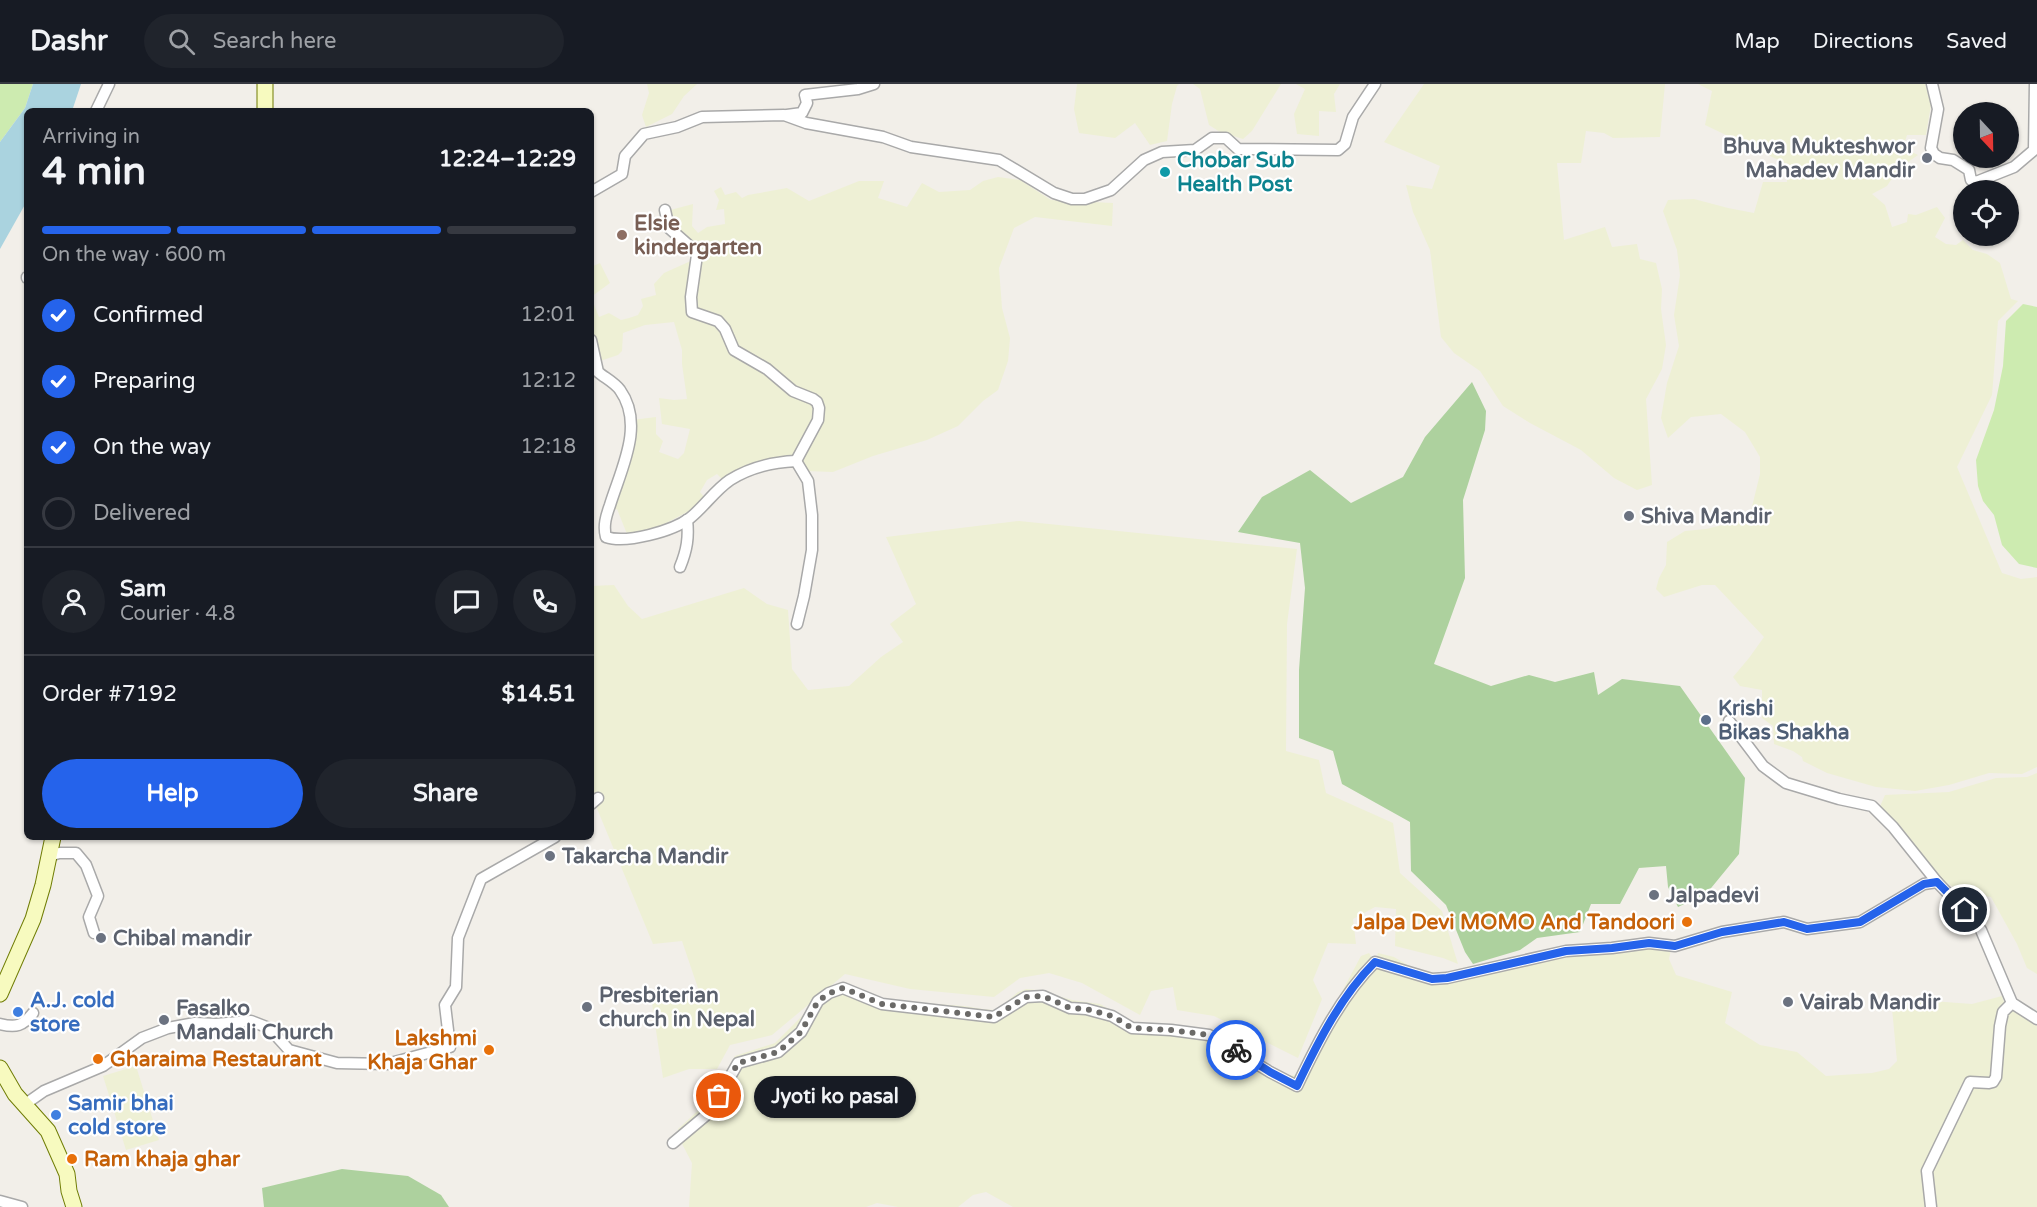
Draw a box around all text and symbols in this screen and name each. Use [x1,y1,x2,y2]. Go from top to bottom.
search box [144,14,564,68]
text: Dashr [30,24,108,58]
icon: search [165,25,198,58]
text: Search here [213,28,336,54]
text: Map [1734,29,1780,54]
text: Directions [1813,29,1913,54]
text: Saved [1946,29,2007,54]
north arrow [1953,102,2019,168]
map controls [1953,102,2019,246]
text: Arriving in [42,125,140,149]
place label: Bhuva Mukteshwor Mahadev Mandir [1723,134,1916,183]
text: 12:24–12:29 [439,146,576,172]
text: 4 min [42,148,146,195]
place label: Chobar Sub Health Post [1177,148,1295,197]
marker: Bhuva Mukteshwor Mahadev Mandir [1920,151,1934,165]
marker: Chobar Sub Health Post [1158,165,1172,179]
button: locate [1953,180,2019,246]
place label: Elsie kindergarten [634,211,762,260]
marker: Elsie kindergarten [615,228,629,242]
text: On the way · 600 m [42,243,226,267]
icon: check [42,299,75,332]
text: Confirmed [93,302,203,328]
text: 12:01 [521,303,576,327]
icon: check [42,365,75,398]
text: Preparing [93,368,196,394]
text: 12:12 [521,369,576,393]
icon: check [42,431,75,464]
text: On the way [93,434,211,460]
text: 12:18 [521,435,576,459]
text: Delivered [93,500,191,526]
place label: Shiva Mandir [1641,504,1772,529]
marker: Shiva Mandir [1622,509,1636,523]
button: person [42,570,105,633]
button: chat [435,570,498,633]
button: phone [513,570,576,633]
text: Sam [120,576,166,602]
text: Courier · 4.8 [120,602,235,626]
text: Order #7192 [42,681,177,707]
text: $14.51 [501,681,576,707]
place label: Krishi Bikas Shakha [1718,696,1850,745]
marker: Krishi Bikas Shakha [1699,713,1713,727]
button: Help [42,759,303,828]
button: Share [315,759,576,828]
place label: Takarcha Mandir [561,844,729,869]
marker: Takarcha Mandir [543,849,557,863]
place label: Jalpadevi [1665,883,1759,908]
pin [1939,884,1990,935]
marker: Jalpadevi [1647,888,1661,902]
icon: home [1948,893,1981,926]
place label: Jalpa Devi MOMO And Tandoori [1353,910,1675,935]
marker: Jalpa Devi MOMO And Tandoori [1680,915,1694,929]
place label: Chibal mandir [113,926,253,951]
marker: Chibal mandir [94,931,108,945]
place label: Presbiterian church in Nepal [599,983,755,1032]
place label: A.J. cold store [30,988,115,1037]
place label: Vairab Mandir [1800,990,1941,1015]
marker: Vairab Mandir [1781,995,1795,1009]
place label: Fasalko Mandali Church [176,996,334,1045]
marker: Presbiterian church in Nepal [580,1000,594,1014]
marker: A.J. cold store [11,1005,25,1019]
marker: Fasalko Mandali Church [157,1013,171,1027]
courier [1206,1020,1266,1080]
place label: Lakshmi Khaja Ghar [367,1026,478,1075]
icon: bike [1220,1034,1253,1067]
marker: Lakshmi Khaja Ghar [482,1043,496,1057]
place label: Gharaima Restaurant [110,1047,322,1072]
marker: Gharaima Restaurant [91,1052,105,1066]
pin [693,1070,744,1121]
callout: Jyoti ko pasal [755,1075,917,1117]
icon: bag [702,1079,735,1112]
text: Jyoti ko pasal [771,1085,899,1109]
place label: Samir bhai cold store [68,1091,174,1140]
marker: Samir bhai cold store [49,1108,63,1122]
place label: Ram khaja ghar [84,1147,241,1172]
marker: Ram khaja ghar [65,1152,79,1166]

